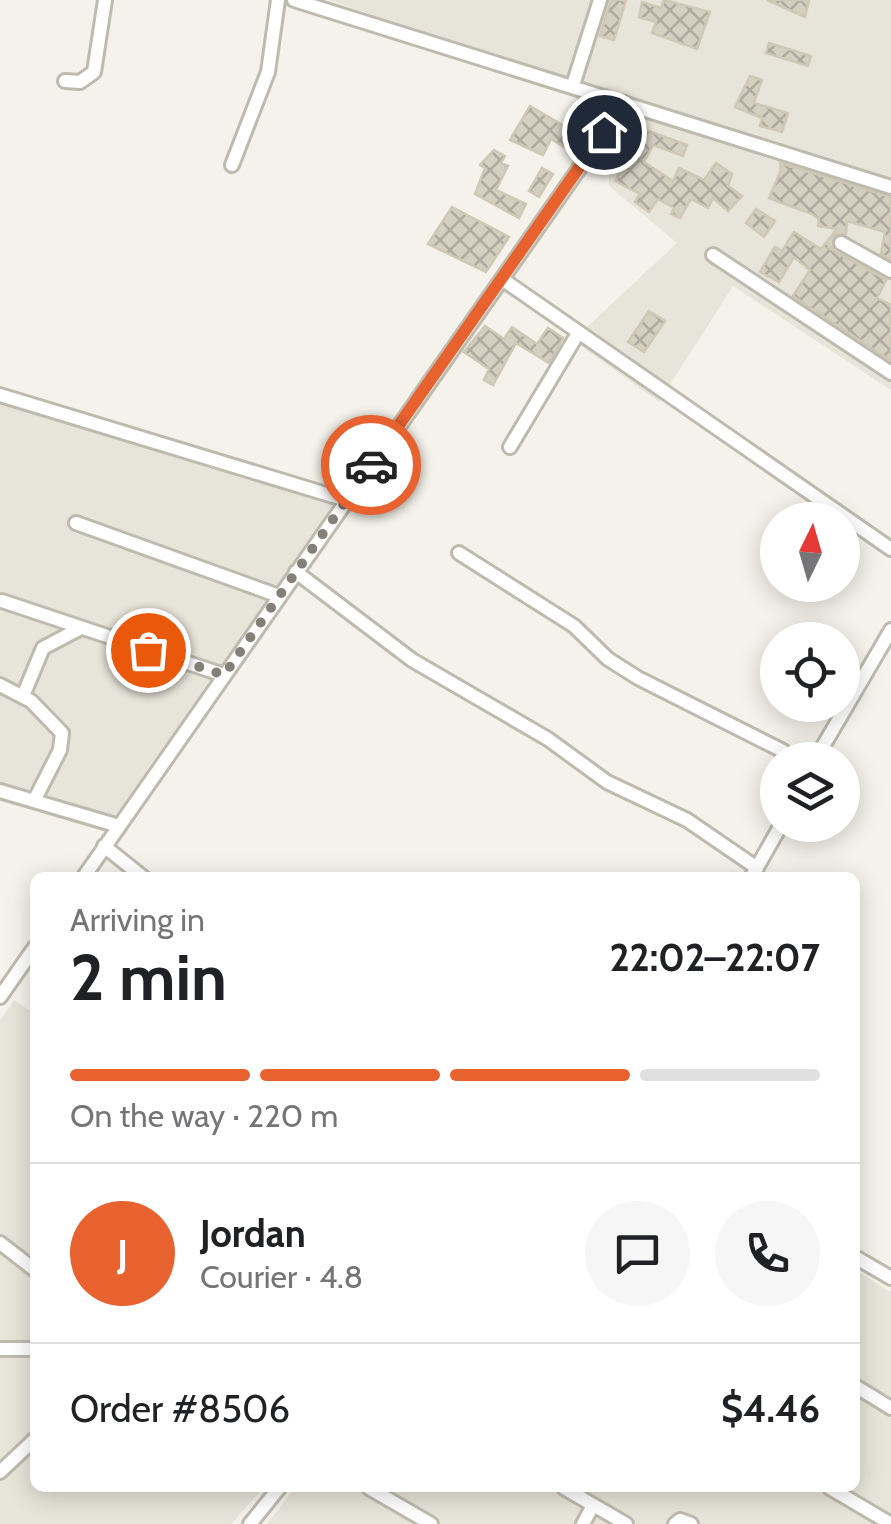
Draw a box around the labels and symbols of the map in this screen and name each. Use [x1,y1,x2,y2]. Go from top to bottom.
pin [562,90,647,175]
courier [321,415,421,515]
north arrow [760,502,860,602]
pin [106,608,191,693]

